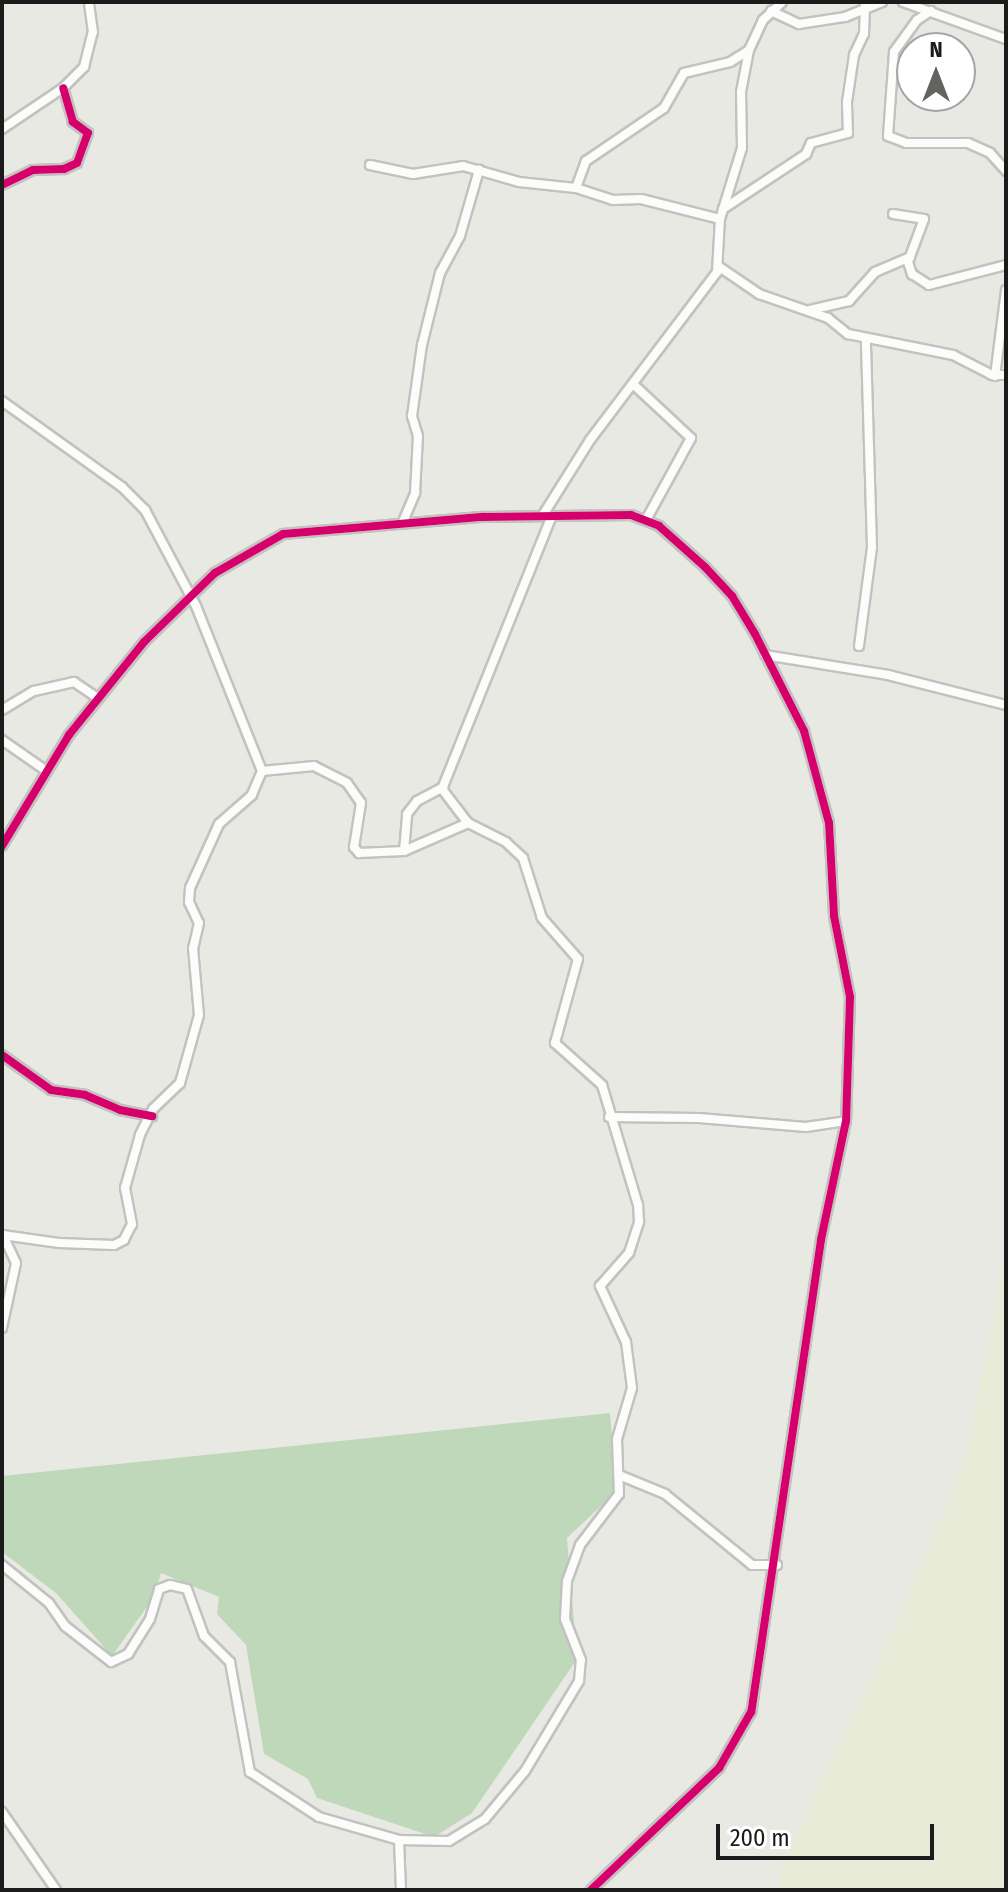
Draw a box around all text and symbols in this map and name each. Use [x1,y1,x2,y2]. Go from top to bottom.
north arrow [896,32,976,112]
text: N [929,36,943,63]
scale bar [720,1808,938,1858]
text: 200 m [730,1824,790,1852]

